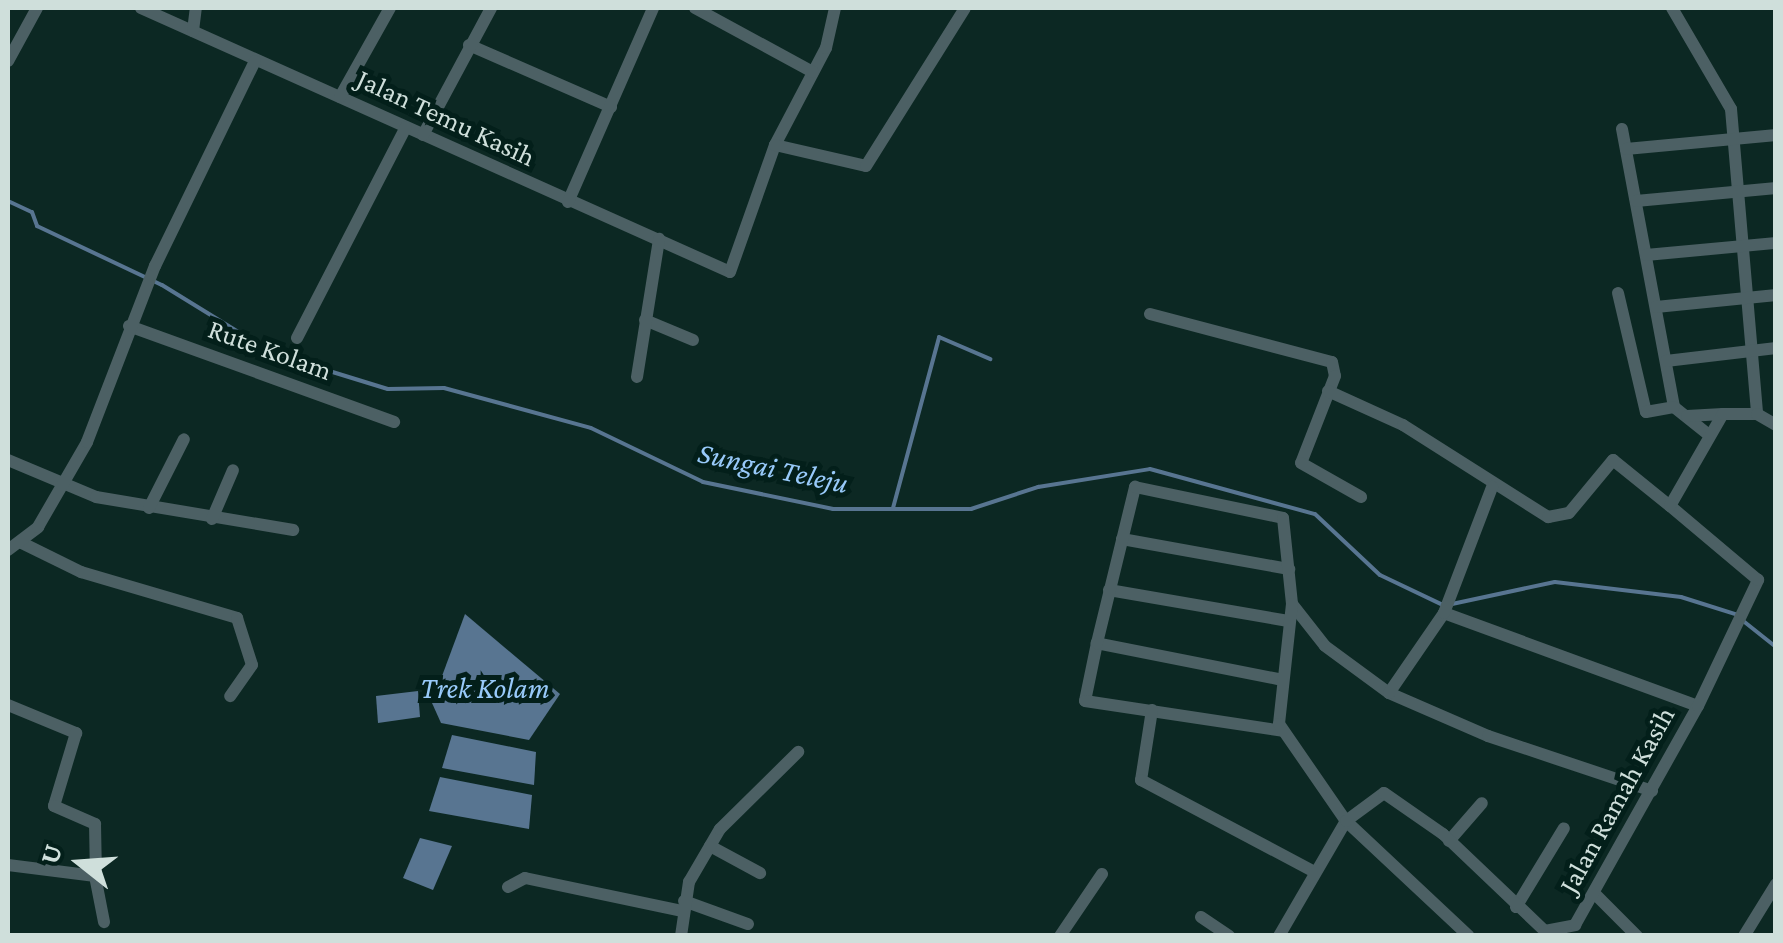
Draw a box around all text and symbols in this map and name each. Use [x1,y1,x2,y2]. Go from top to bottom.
street label: Jalan Temu Kasih [351,62,541,174]
street label: Rute Kolam [204,312,336,388]
water label: Sungai Teleju [695,435,851,501]
water label: Trek Kolam [420,670,550,706]
street label: Jalan Ramah Kasih [1552,701,1682,899]
north arrow [30,813,130,913]
text: U [33,840,68,868]

